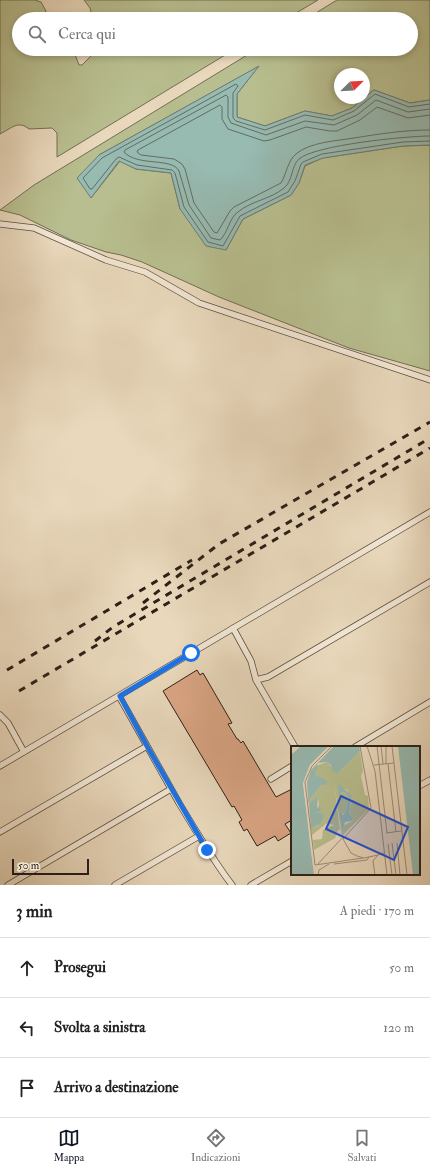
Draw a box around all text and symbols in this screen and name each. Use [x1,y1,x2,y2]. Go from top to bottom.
search box [12,12,418,56]
icon: search [26,23,48,45]
text: Cerca qui [58,25,116,44]
north arrow [334,68,370,104]
route start [182,644,200,662]
inset map [291,746,420,875]
route end [198,841,216,859]
scale bar [12,857,89,876]
text: 50 m [18,859,39,872]
text: 3 min [16,901,53,922]
text: A piedi · 170 m [340,903,414,919]
icon: ahead [16,957,38,979]
text: Prosegui [54,958,106,977]
text: 50 m [389,960,414,976]
icon: left [16,1017,38,1039]
text: Svolta a sinistra [54,1018,146,1037]
text: 120 m [383,1020,414,1036]
icon: arrive [16,1077,38,1099]
text: Arrivo a destinazione [54,1078,179,1097]
tab: Mappa [53,1127,84,1164]
tab: Indicazioni [191,1127,241,1164]
tab: Salvati [347,1127,377,1164]

